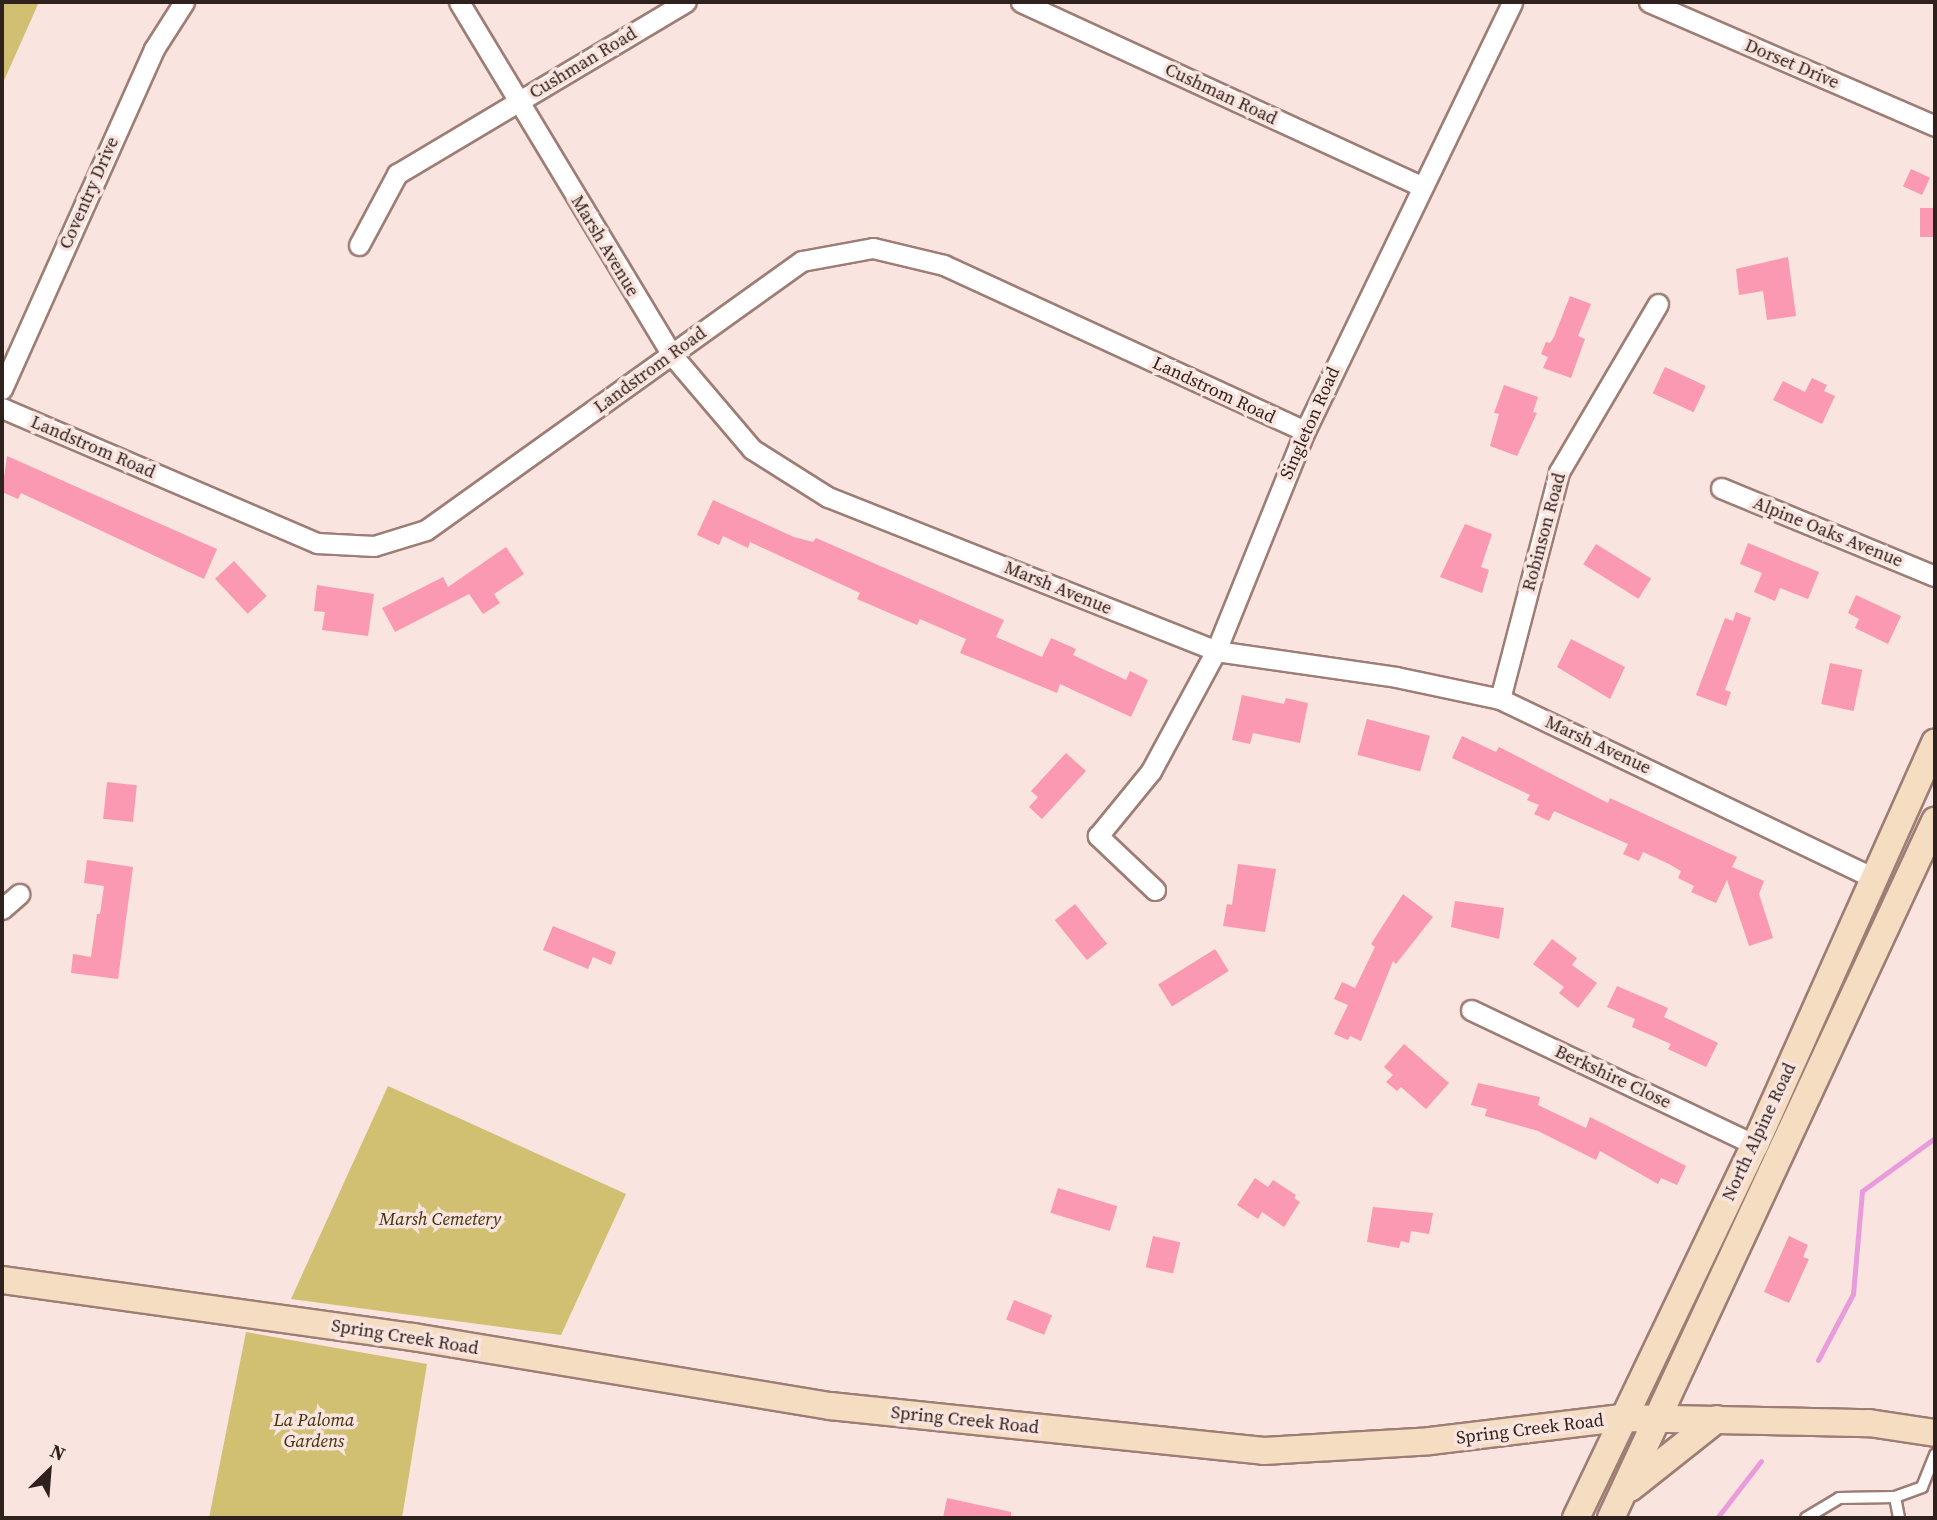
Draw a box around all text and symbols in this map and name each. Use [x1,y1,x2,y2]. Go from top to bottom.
street label: Cushman Road [525,23,641,103]
street label: Dorset Drive [1742,34,1842,94]
street label: Cushman Road [1161,59,1281,129]
street label: Coventry Drive [55,134,123,252]
street label: Marsh Avenue [566,192,644,300]
street label: Landstrom Road [590,322,710,418]
street label: Landstrom Road [1149,352,1279,428]
street label: Singleton Road [1276,363,1344,483]
street label: Landstrom Road [28,411,158,483]
street label: Robinson Road [1518,471,1570,593]
street label: Alpine Oaks Avenue [1750,492,1906,572]
street label: Marsh Avenue [1001,557,1115,619]
street label: Marsh Avenue [1542,711,1654,779]
street label: Berkshire Close [1551,1041,1675,1113]
street label: North Alpine Road [1718,1060,1800,1204]
park label: Marsh Cemetery [379,1208,501,1230]
street label: Spring Creek Road [330,1315,480,1359]
street label: Spring Creek Road [890,1401,1040,1439]
street label: Spring Creek Road [1455,1409,1605,1449]
park label: La Paloma Gardens [274,1410,354,1452]
north arrow [14,1436,84,1506]
text: N [46,1437,70,1467]

